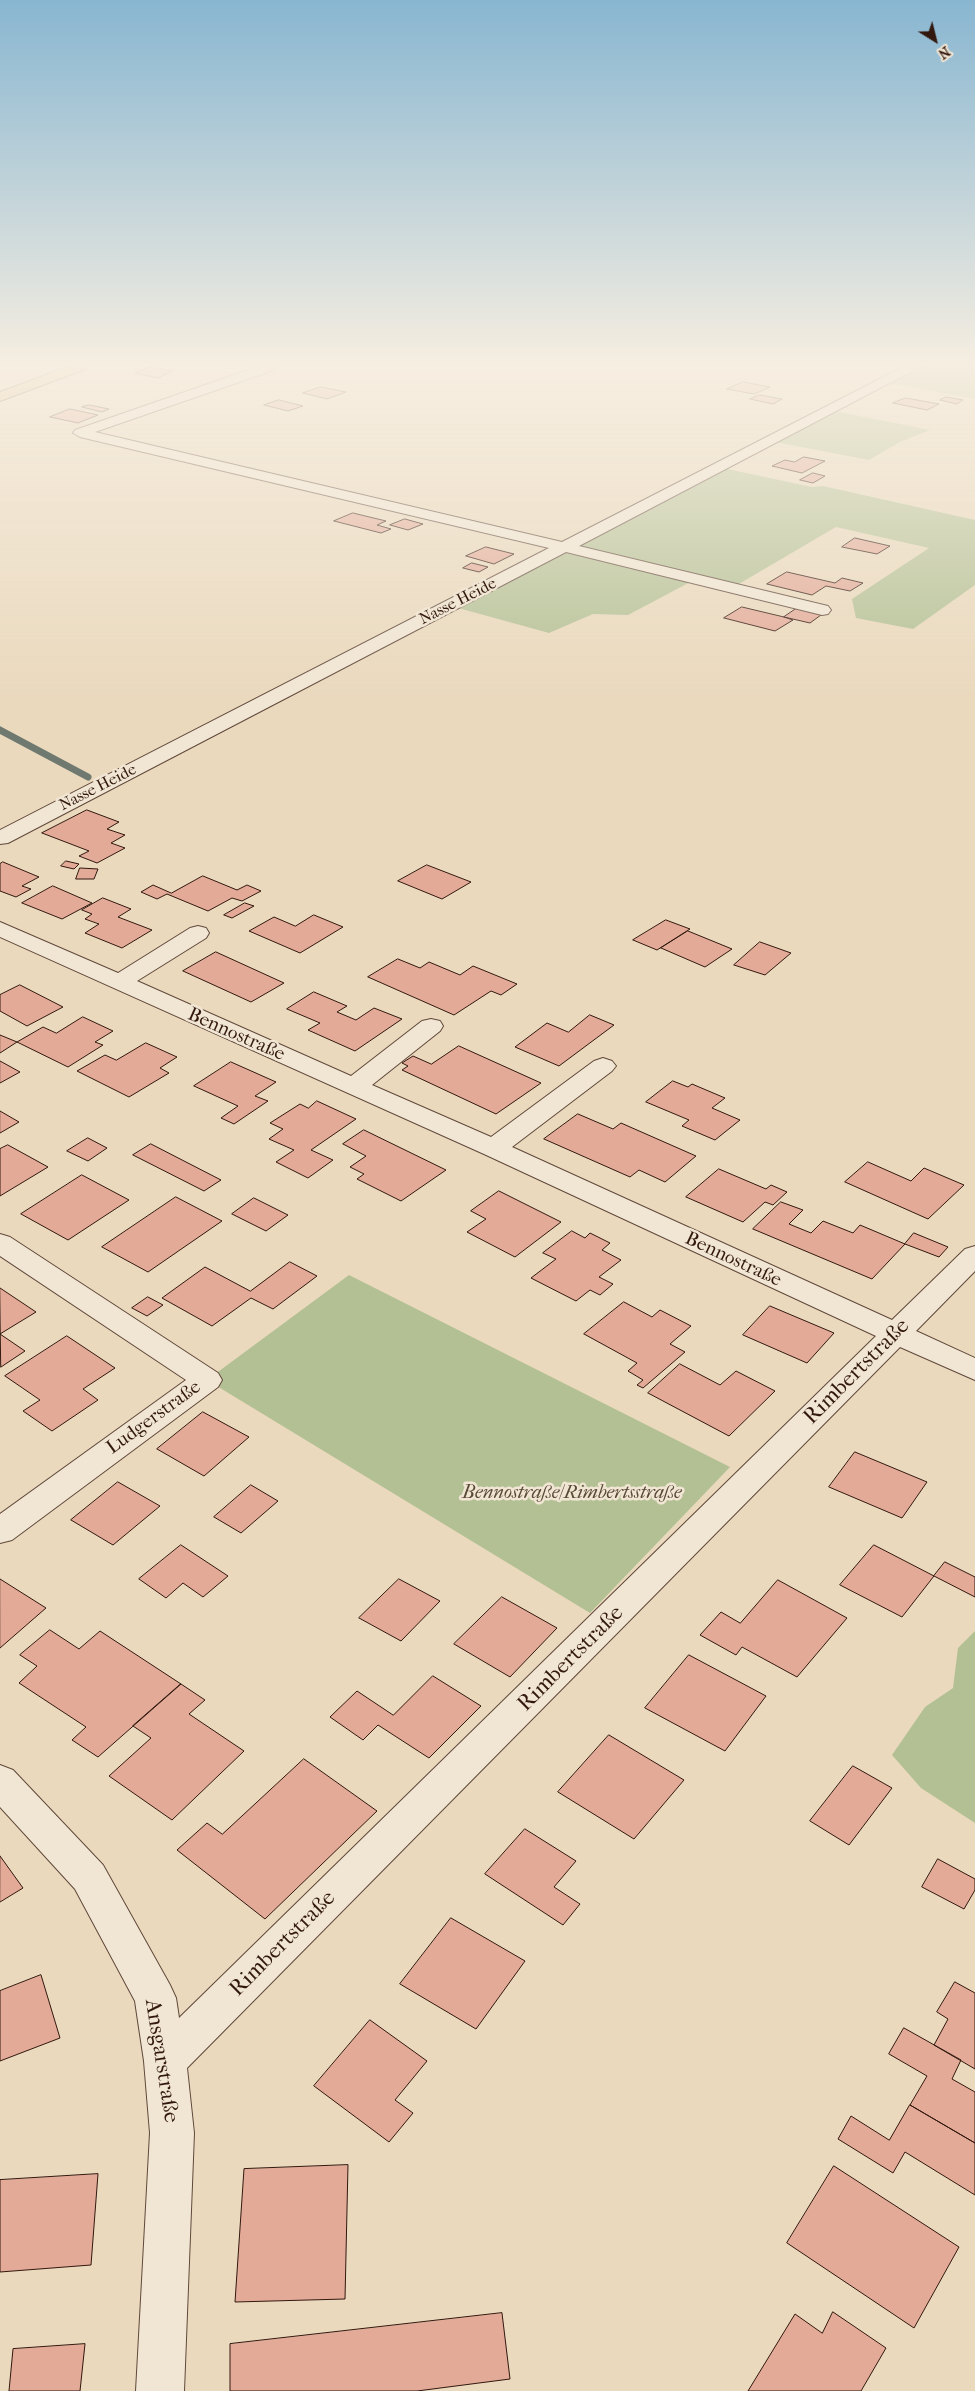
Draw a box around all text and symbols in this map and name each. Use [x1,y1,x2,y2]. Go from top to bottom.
north arrow [910,15,960,65]
text: N [935,43,953,63]
street label: Nasse Heide [416,574,500,630]
street label: Nasse Heide [56,760,140,816]
street label: Bennostraße [184,1003,288,1067]
street label: Bennostraße [681,1228,785,1292]
street label: Rimbertstraße [799,1314,915,1430]
street label: Ludgerstraße [103,1376,205,1460]
park label: Bennostraße/Rimbertsstraße [462,1482,682,1504]
street label: Rimbertstraße [513,1601,629,1717]
street label: Rimbertstraße [225,1886,341,2002]
street label: Ansgarstraße [138,1997,184,2125]

